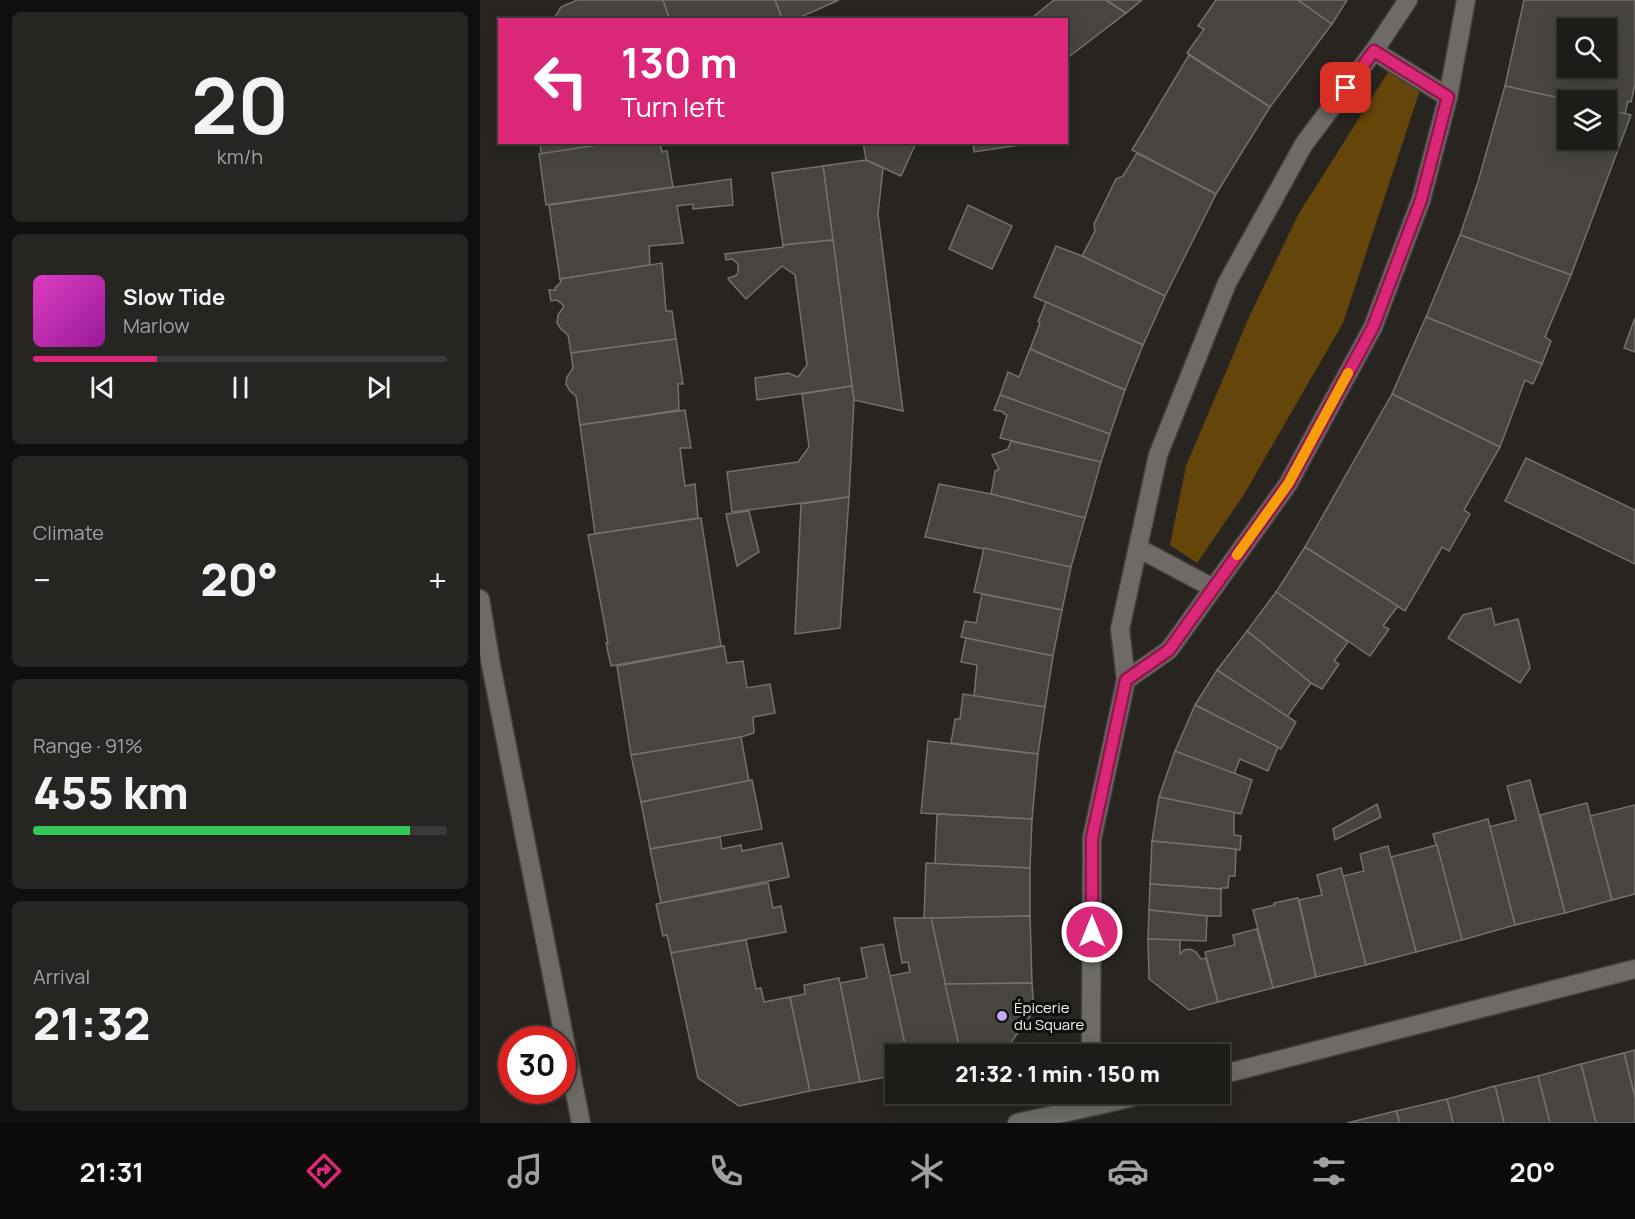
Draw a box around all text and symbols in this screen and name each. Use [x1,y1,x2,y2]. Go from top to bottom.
map controls [1557,18,1617,150]
button: search [1557,18,1617,78]
text: 130 m [621,33,738,91]
icon: left [522,42,600,120]
text: 20 [191,51,289,157]
pin [1320,62,1371,113]
icon: arrive [1329,71,1362,104]
text: Turn left [621,88,725,125]
button: layers [1557,90,1617,150]
text: km/h [217,143,263,170]
text: Slow Tide [123,282,225,312]
text: Marlow [123,312,190,339]
icon: previous [86,371,119,404]
icon: pause [224,371,257,404]
icon: next [362,371,395,404]
text: Climate [33,519,104,546]
text: 20° [201,548,278,610]
text: − [33,557,51,602]
text: + [428,557,447,602]
text: Range · 91% [33,732,143,759]
text: 455 km [33,761,189,823]
position arrow [1060,900,1124,964]
text: Arrival [33,963,90,990]
text: 21:32 [33,992,150,1054]
place label: Épicerie du Square [1014,997,1084,1035]
marker: Épicerie du Square [995,1009,1009,1023]
speed limit sign: 30 [498,1026,576,1104]
text: 21:32 · 1 min · 150 m [955,1059,1160,1089]
icon: directions [303,1150,345,1192]
icon: music [504,1150,546,1192]
icon: phone [705,1150,747,1192]
icon: climate [906,1150,948,1192]
icon: car [1107,1150,1149,1192]
icon: filters [1308,1150,1350,1192]
text: 21:31 [80,1153,144,1190]
text: 20° [1509,1153,1555,1190]

